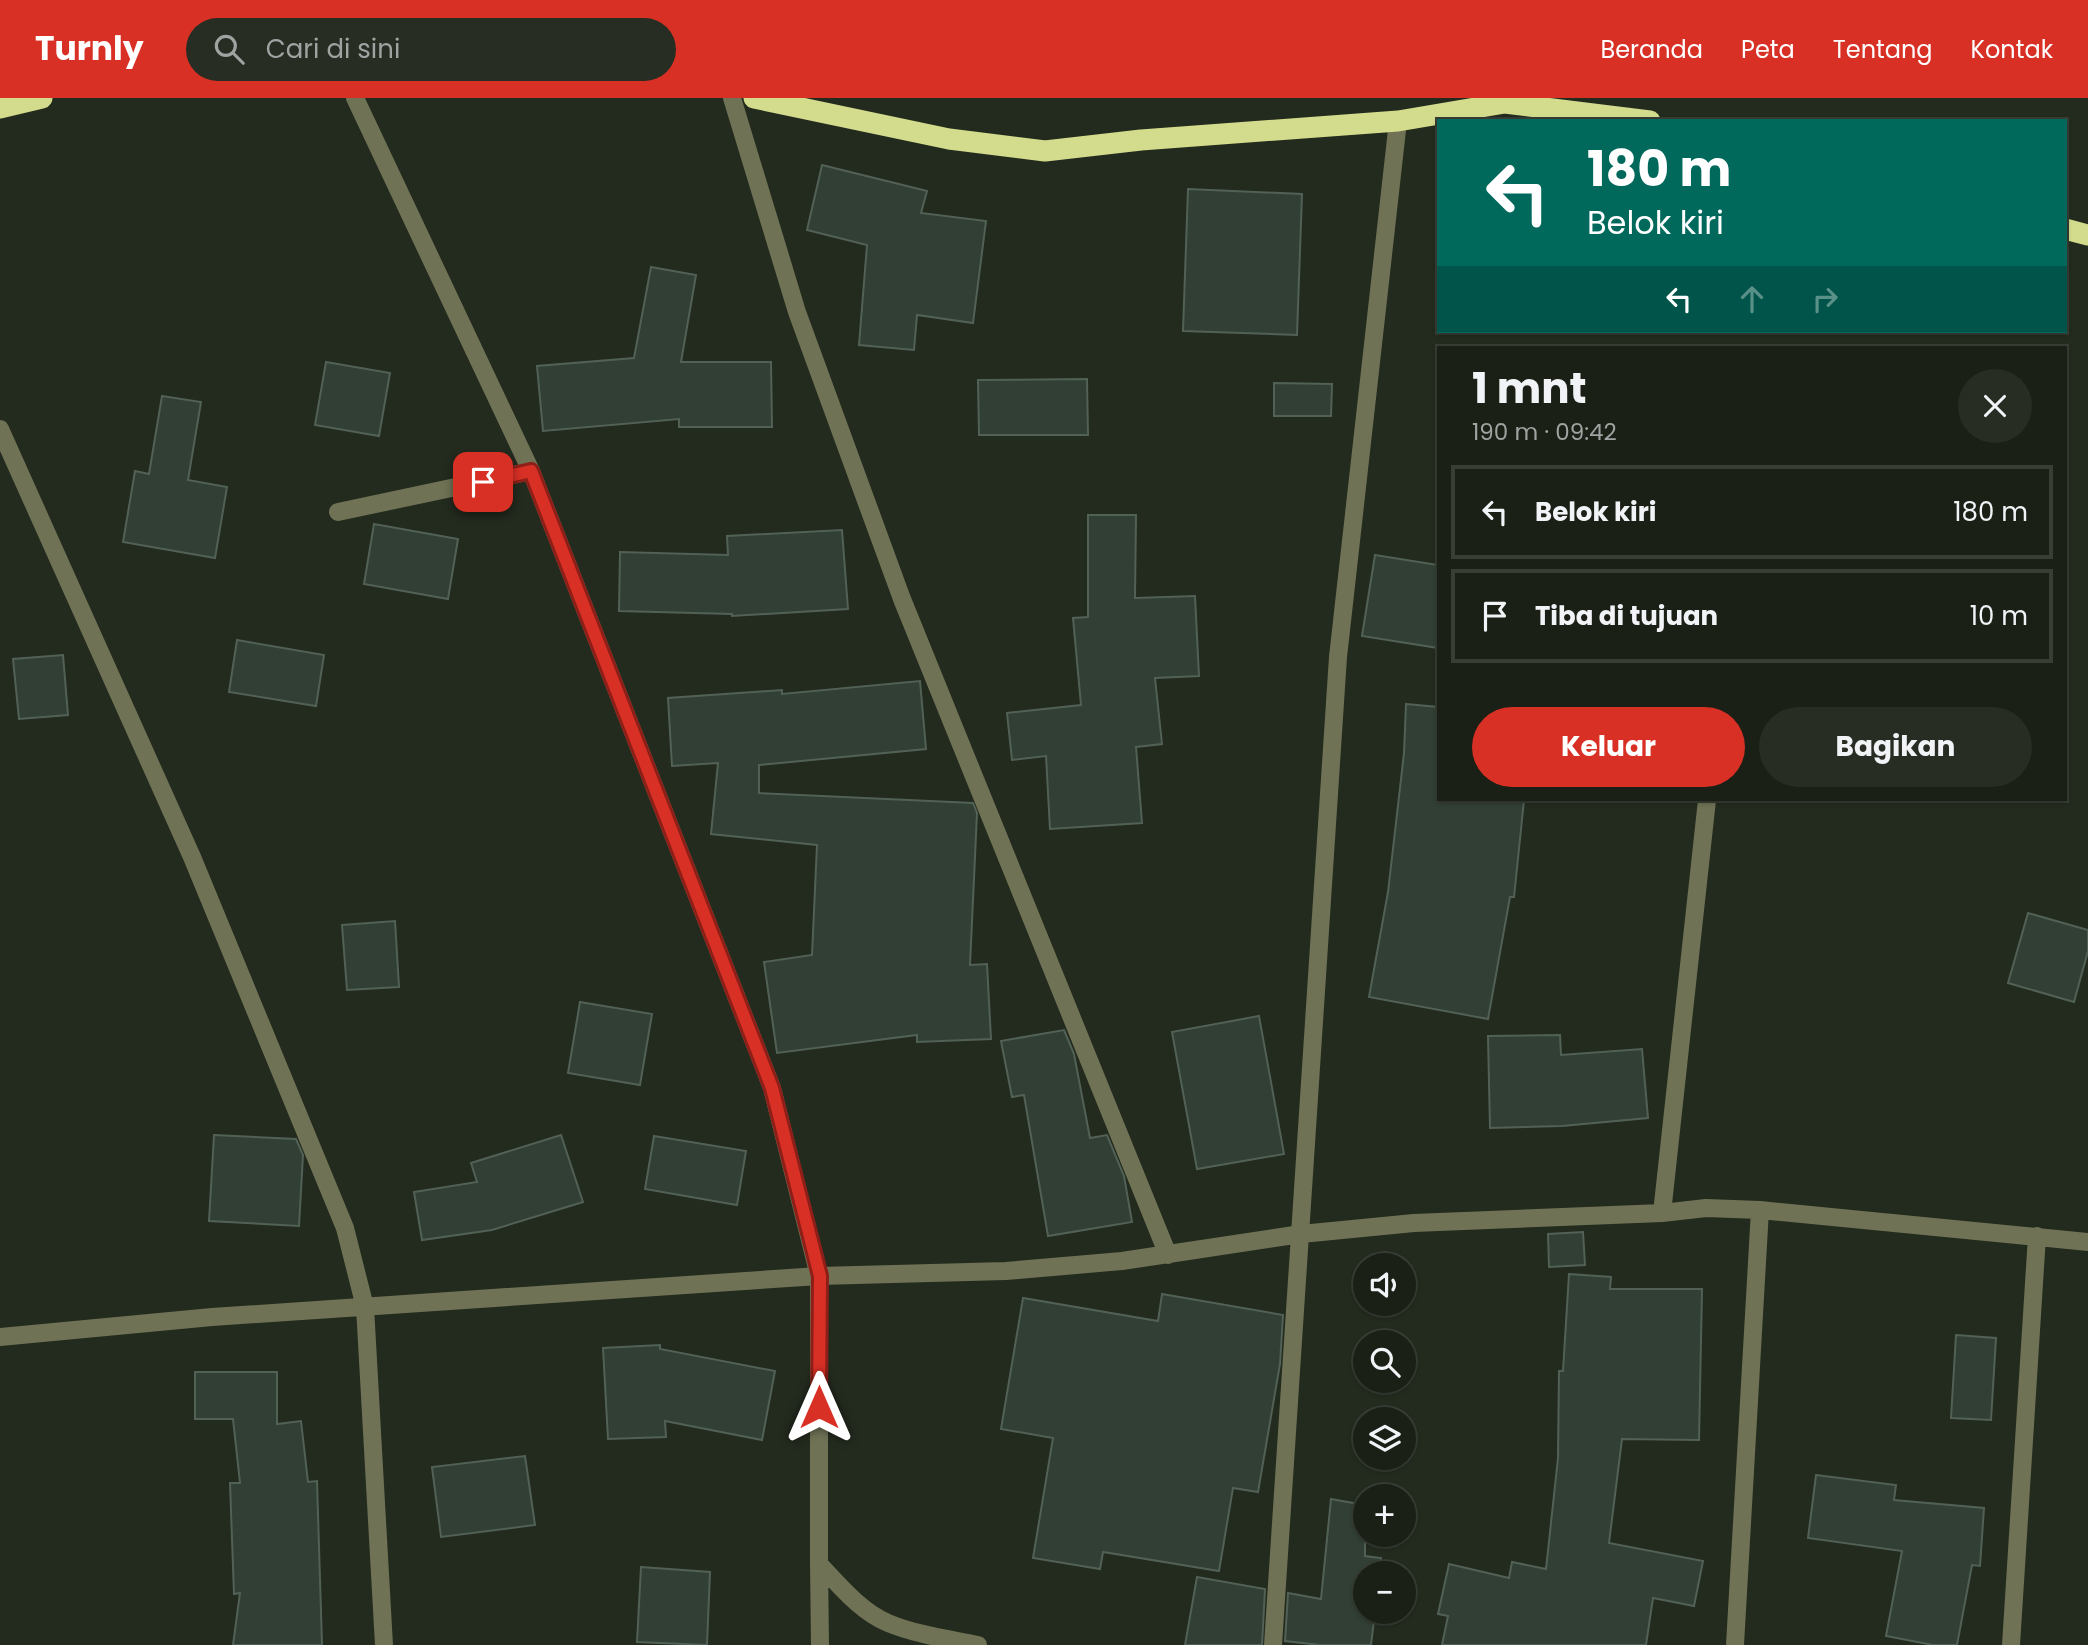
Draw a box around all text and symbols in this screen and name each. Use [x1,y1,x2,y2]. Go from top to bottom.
search box [186,18,676,81]
text: Turnly [35,25,144,72]
icon: search [210,30,248,68]
text: Cari di sini [266,31,400,67]
text: Beranda [1600,33,1703,66]
text: Peta [1741,33,1795,66]
text: Tentang [1833,33,1933,66]
text: Kontak [1971,33,2053,66]
text: 180 m [1587,135,1731,203]
icon: left [1472,147,1563,238]
text: Belok kiri [1587,200,1724,245]
icon: left [1660,280,1698,318]
icon: ahead [1733,280,1771,318]
icon: right [1806,280,1844,318]
text: 1 mnt [1472,359,1587,418]
button: close [1958,369,2032,443]
text: 190 m · 09:42 [1472,416,1617,448]
pin [453,452,513,512]
icon: arrive [464,463,502,501]
icon: left [1476,493,1514,531]
text: Belok kiri [1535,494,1657,530]
text: 180 m [1953,494,2028,530]
icon: arrive [1476,597,1514,635]
text: Tiba di tujuan [1535,598,1718,634]
text: 10 m [1970,598,2028,634]
button: Keluar [1472,707,1745,787]
button: Bagikan [1759,707,2032,787]
map controls [1353,1253,1416,1624]
button: sound [1353,1253,1416,1316]
button: search [1353,1330,1416,1393]
position arrow [782,1370,856,1444]
button: layers [1353,1407,1416,1470]
button: + [1353,1484,1416,1547]
button: − [1353,1561,1416,1624]

